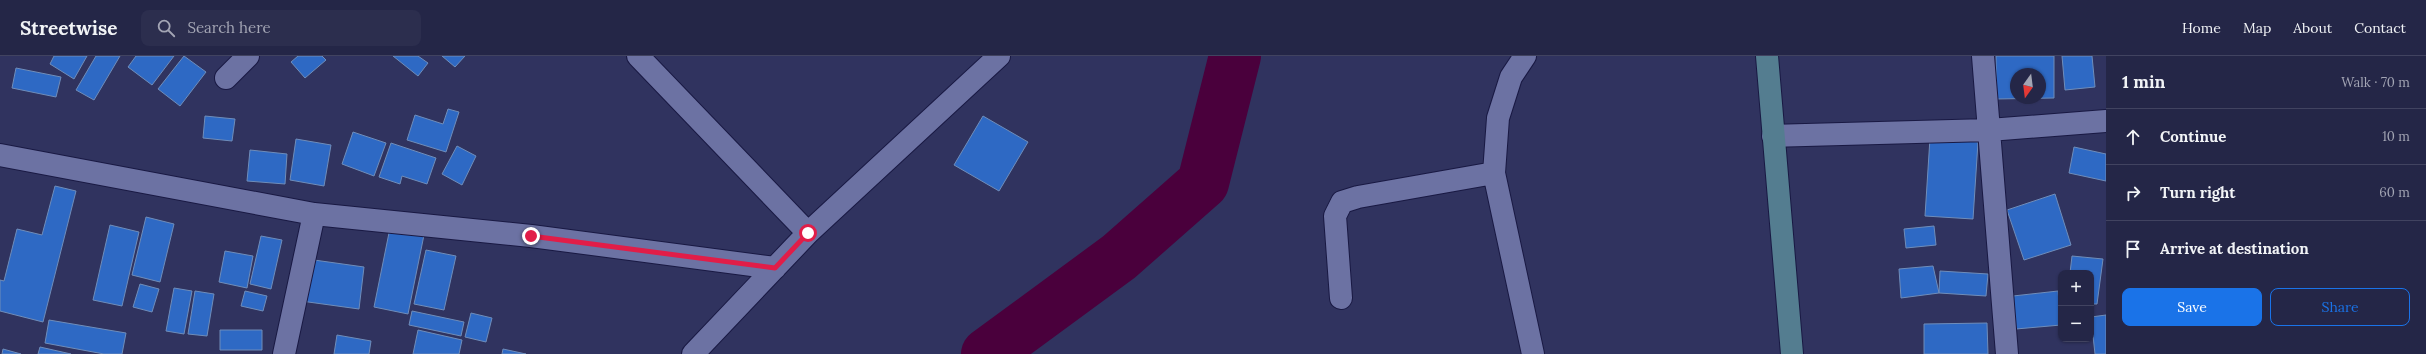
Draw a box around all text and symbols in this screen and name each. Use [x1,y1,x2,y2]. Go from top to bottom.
search box [141,10,421,46]
text: Streetwise [20,16,117,40]
icon: search [155,17,177,39]
text: Search here [187,18,271,37]
text: Home [2182,19,2221,37]
text: Map [2243,19,2271,37]
text: About [2293,19,2332,37]
text: Contact [2354,19,2406,37]
north arrow [2010,68,2046,104]
text: 1 min [2122,71,2165,93]
text: Walk · 70 m [2341,74,2410,91]
icon: ahead [2122,126,2144,148]
text: Continue [2160,127,2226,146]
text: 10 m [2382,128,2410,145]
icon: right [2122,182,2144,204]
text: Turn right [2160,183,2236,202]
text: 60 m [2379,184,2410,201]
route start [799,224,817,242]
route end [522,227,540,245]
icon: arrive [2122,238,2144,260]
text: Arrive at destination [2160,239,2309,258]
map controls [2058,270,2094,342]
button: + [2058,270,2094,306]
button: Save [2122,288,2262,326]
button: Share [2270,288,2410,326]
button: − [2058,306,2094,342]

